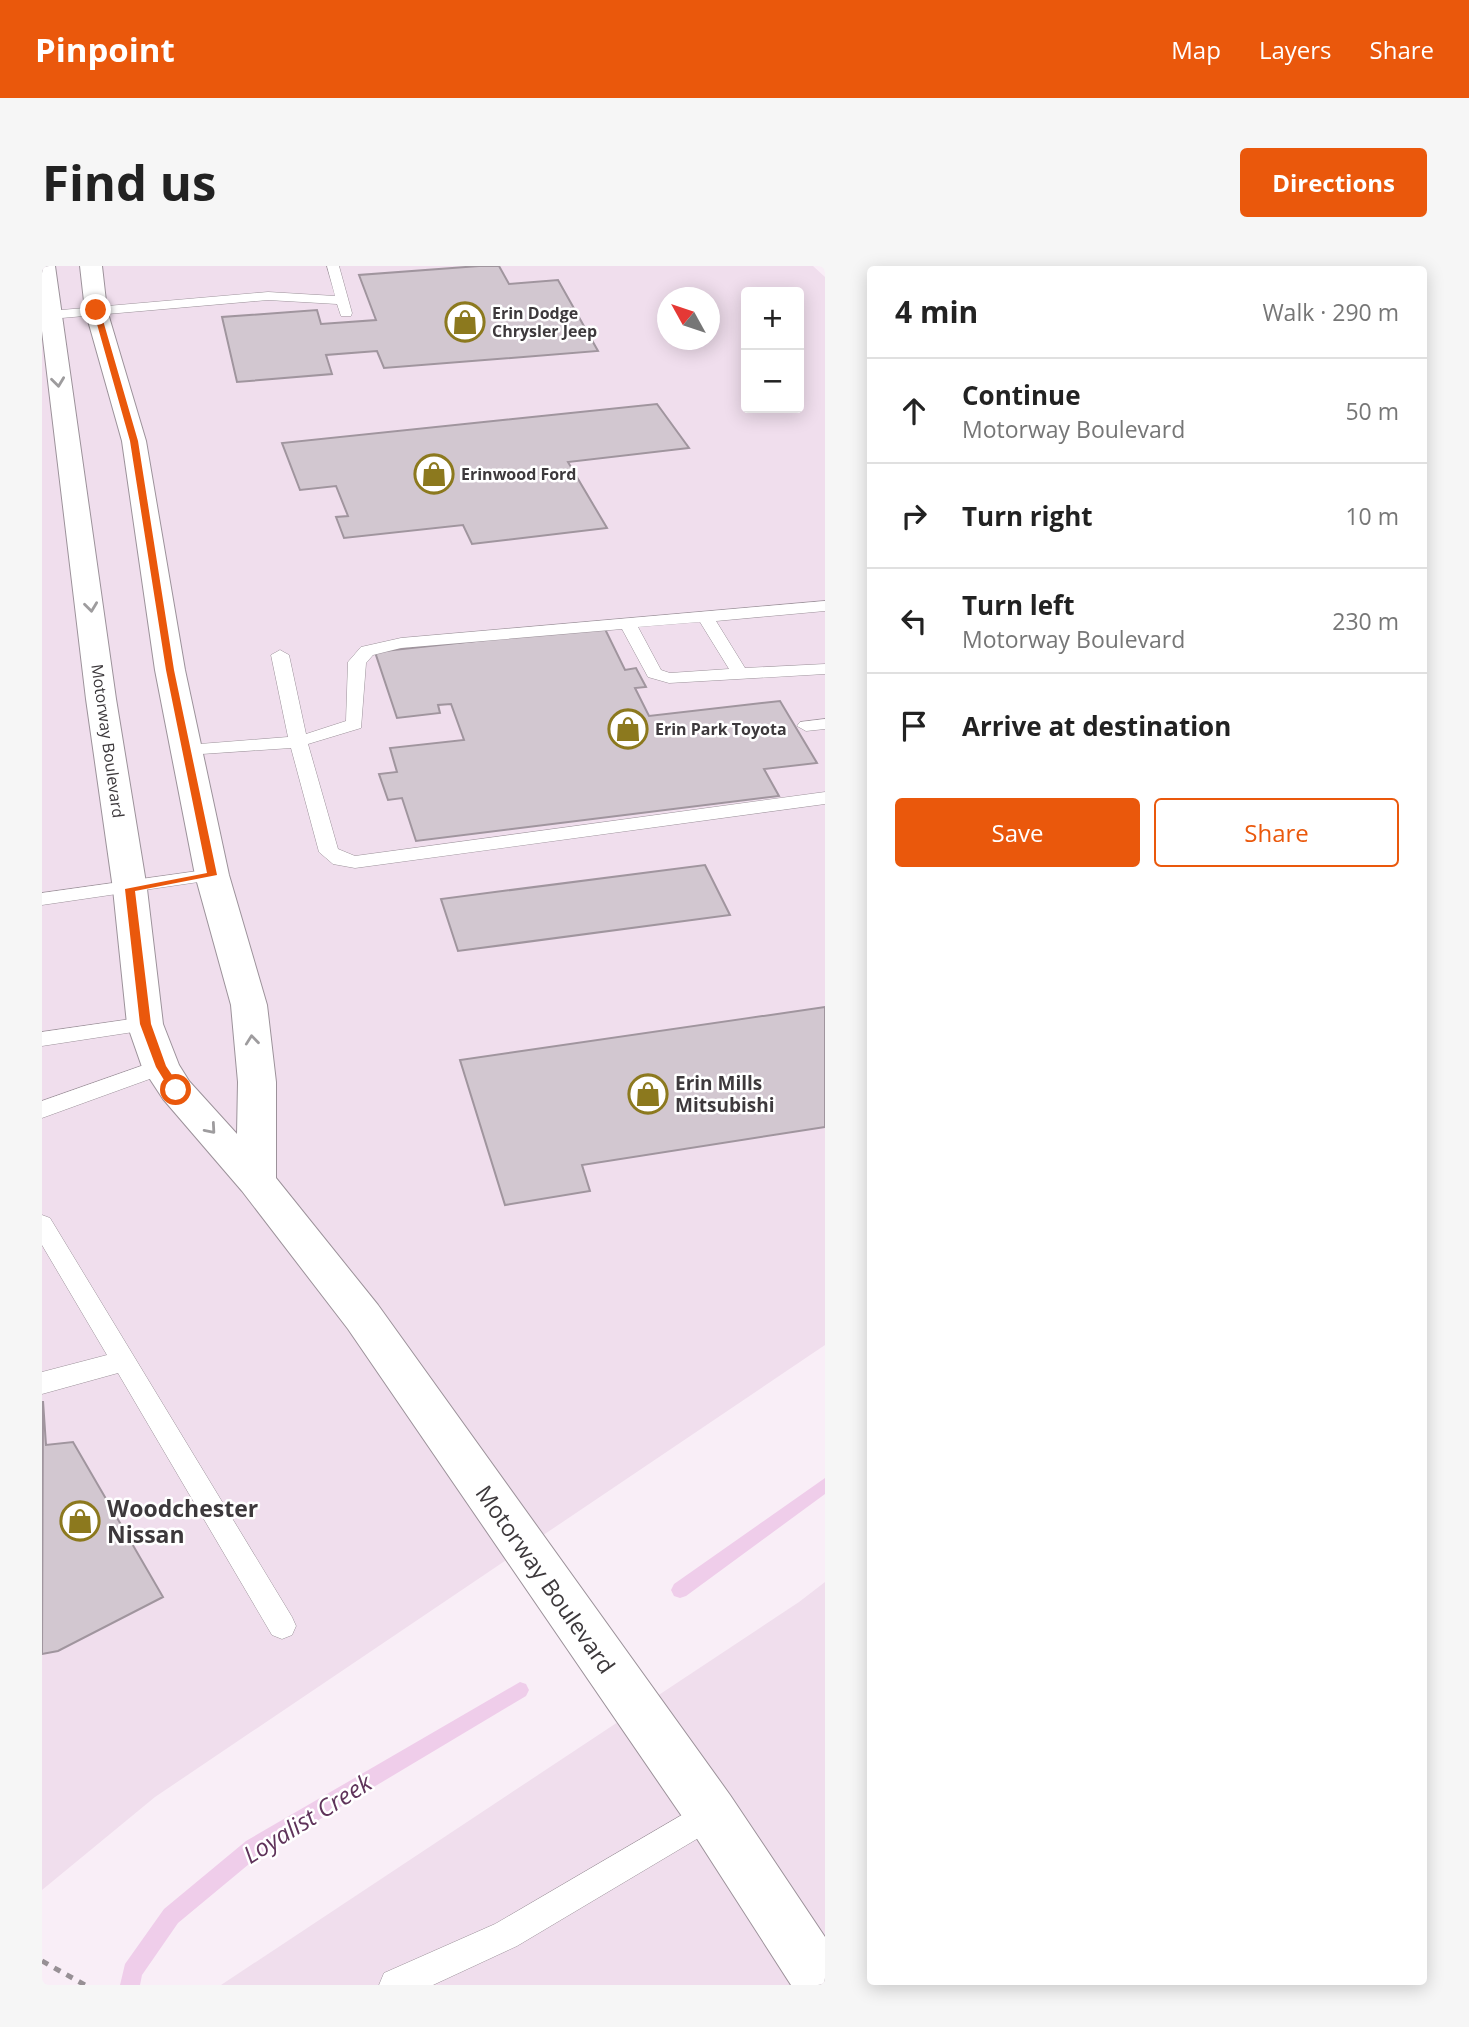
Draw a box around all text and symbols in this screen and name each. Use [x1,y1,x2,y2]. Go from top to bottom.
text: Pinpoint [35,27,175,72]
text: Map [1171,33,1221,66]
text: Layers [1259,33,1332,66]
text: Share [1370,33,1434,66]
button: Directions [1240,148,1427,217]
text: Find us [42,149,216,215]
north arrow [657,287,720,350]
map controls [741,287,804,413]
button: + [741,287,804,350]
text: 4 min [895,291,978,332]
route end [80,294,111,325]
text: Walk · 290 m [1262,296,1399,328]
shop icon: Erin Dodge Chrysler Jeep [444,301,486,343]
place label: Erin Dodge Chrysler Jeep [492,302,597,342]
button: − [741,350,804,413]
one-way arrow [51,376,66,388]
text: Continue [962,377,1081,413]
icon: ahead [895,392,933,430]
text: 50 m [1345,395,1399,427]
text: Motorway Boulevard [962,413,1185,445]
shop icon: Erinwood Ford [413,453,455,495]
place label: Erinwood Ford [461,463,577,485]
icon: right [895,497,933,535]
text: Turn right [962,498,1093,534]
text: 10 m [1345,500,1399,532]
text: Turn left [962,587,1074,623]
one-way arrow [83,602,98,613]
icon: left [895,602,933,640]
text: 230 m [1332,605,1399,637]
text: Motorway Boulevard [962,623,1185,655]
street label: Motorway Boulevard [86,663,130,819]
icon: arrive [895,707,933,745]
shop icon: Erin Park Toyota [607,708,649,750]
text: Arrive at destination [962,708,1231,744]
place label: Erin Park Toyota [655,718,787,740]
button: Save [895,798,1140,867]
button: Share [1154,798,1399,867]
one-way arrow [245,1034,260,1045]
place label: Erin Mills Mitsubishi [675,1070,774,1118]
shop icon: Erin Mills Mitsubishi [627,1073,669,1115]
route start [160,1074,191,1105]
one-way arrow [203,1121,215,1134]
street label: Motorway Boulevard [469,1478,623,1680]
place label: Woodchester Nissan [107,1492,258,1550]
shop icon: Woodchester Nissan [59,1500,101,1542]
water label: Loyalist Creek [237,1765,379,1871]

